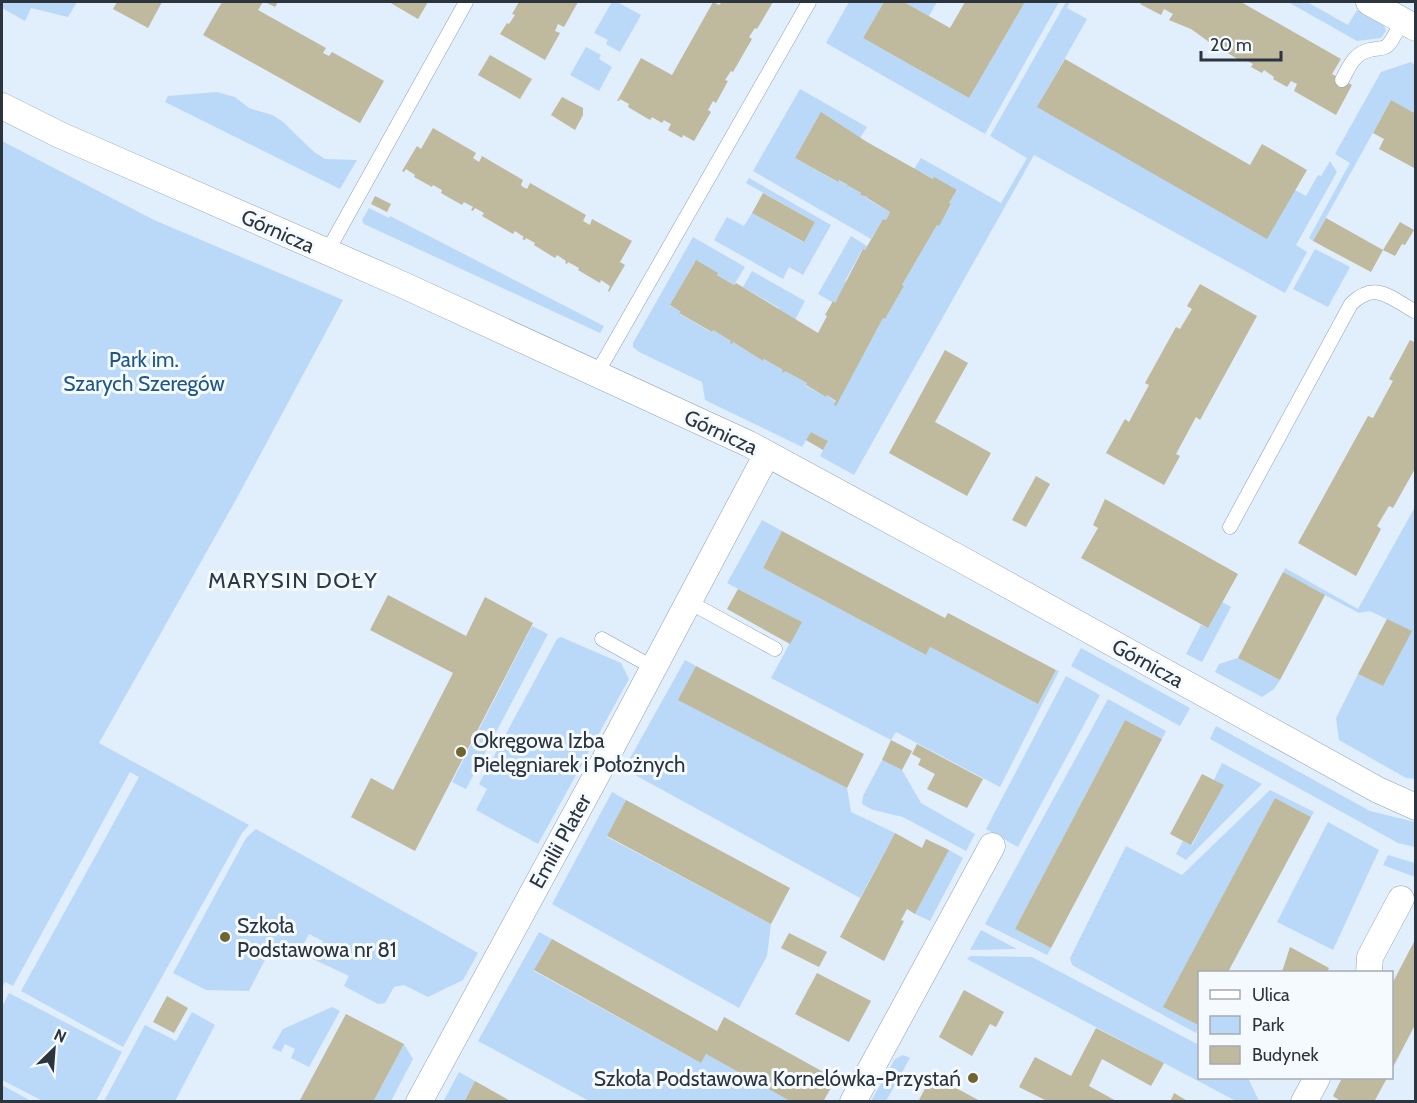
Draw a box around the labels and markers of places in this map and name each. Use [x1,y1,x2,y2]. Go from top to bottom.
place label: Okręgowa Izba Pielęgniarek i Położnych [473,728,685,777]
marker: Okręgowa Izba Pielęgniarek i Położnych [454,745,468,759]
place label: Szkoła Podstawowa nr 81 [237,913,397,962]
marker: Szkoła Podstawowa nr 81 [218,930,232,944]
place label: Szkoła Podstawowa Kornelówka-Przystań [594,1066,961,1091]
marker: Szkoła Podstawowa Kornelówka-Przystań [966,1071,980,1085]

